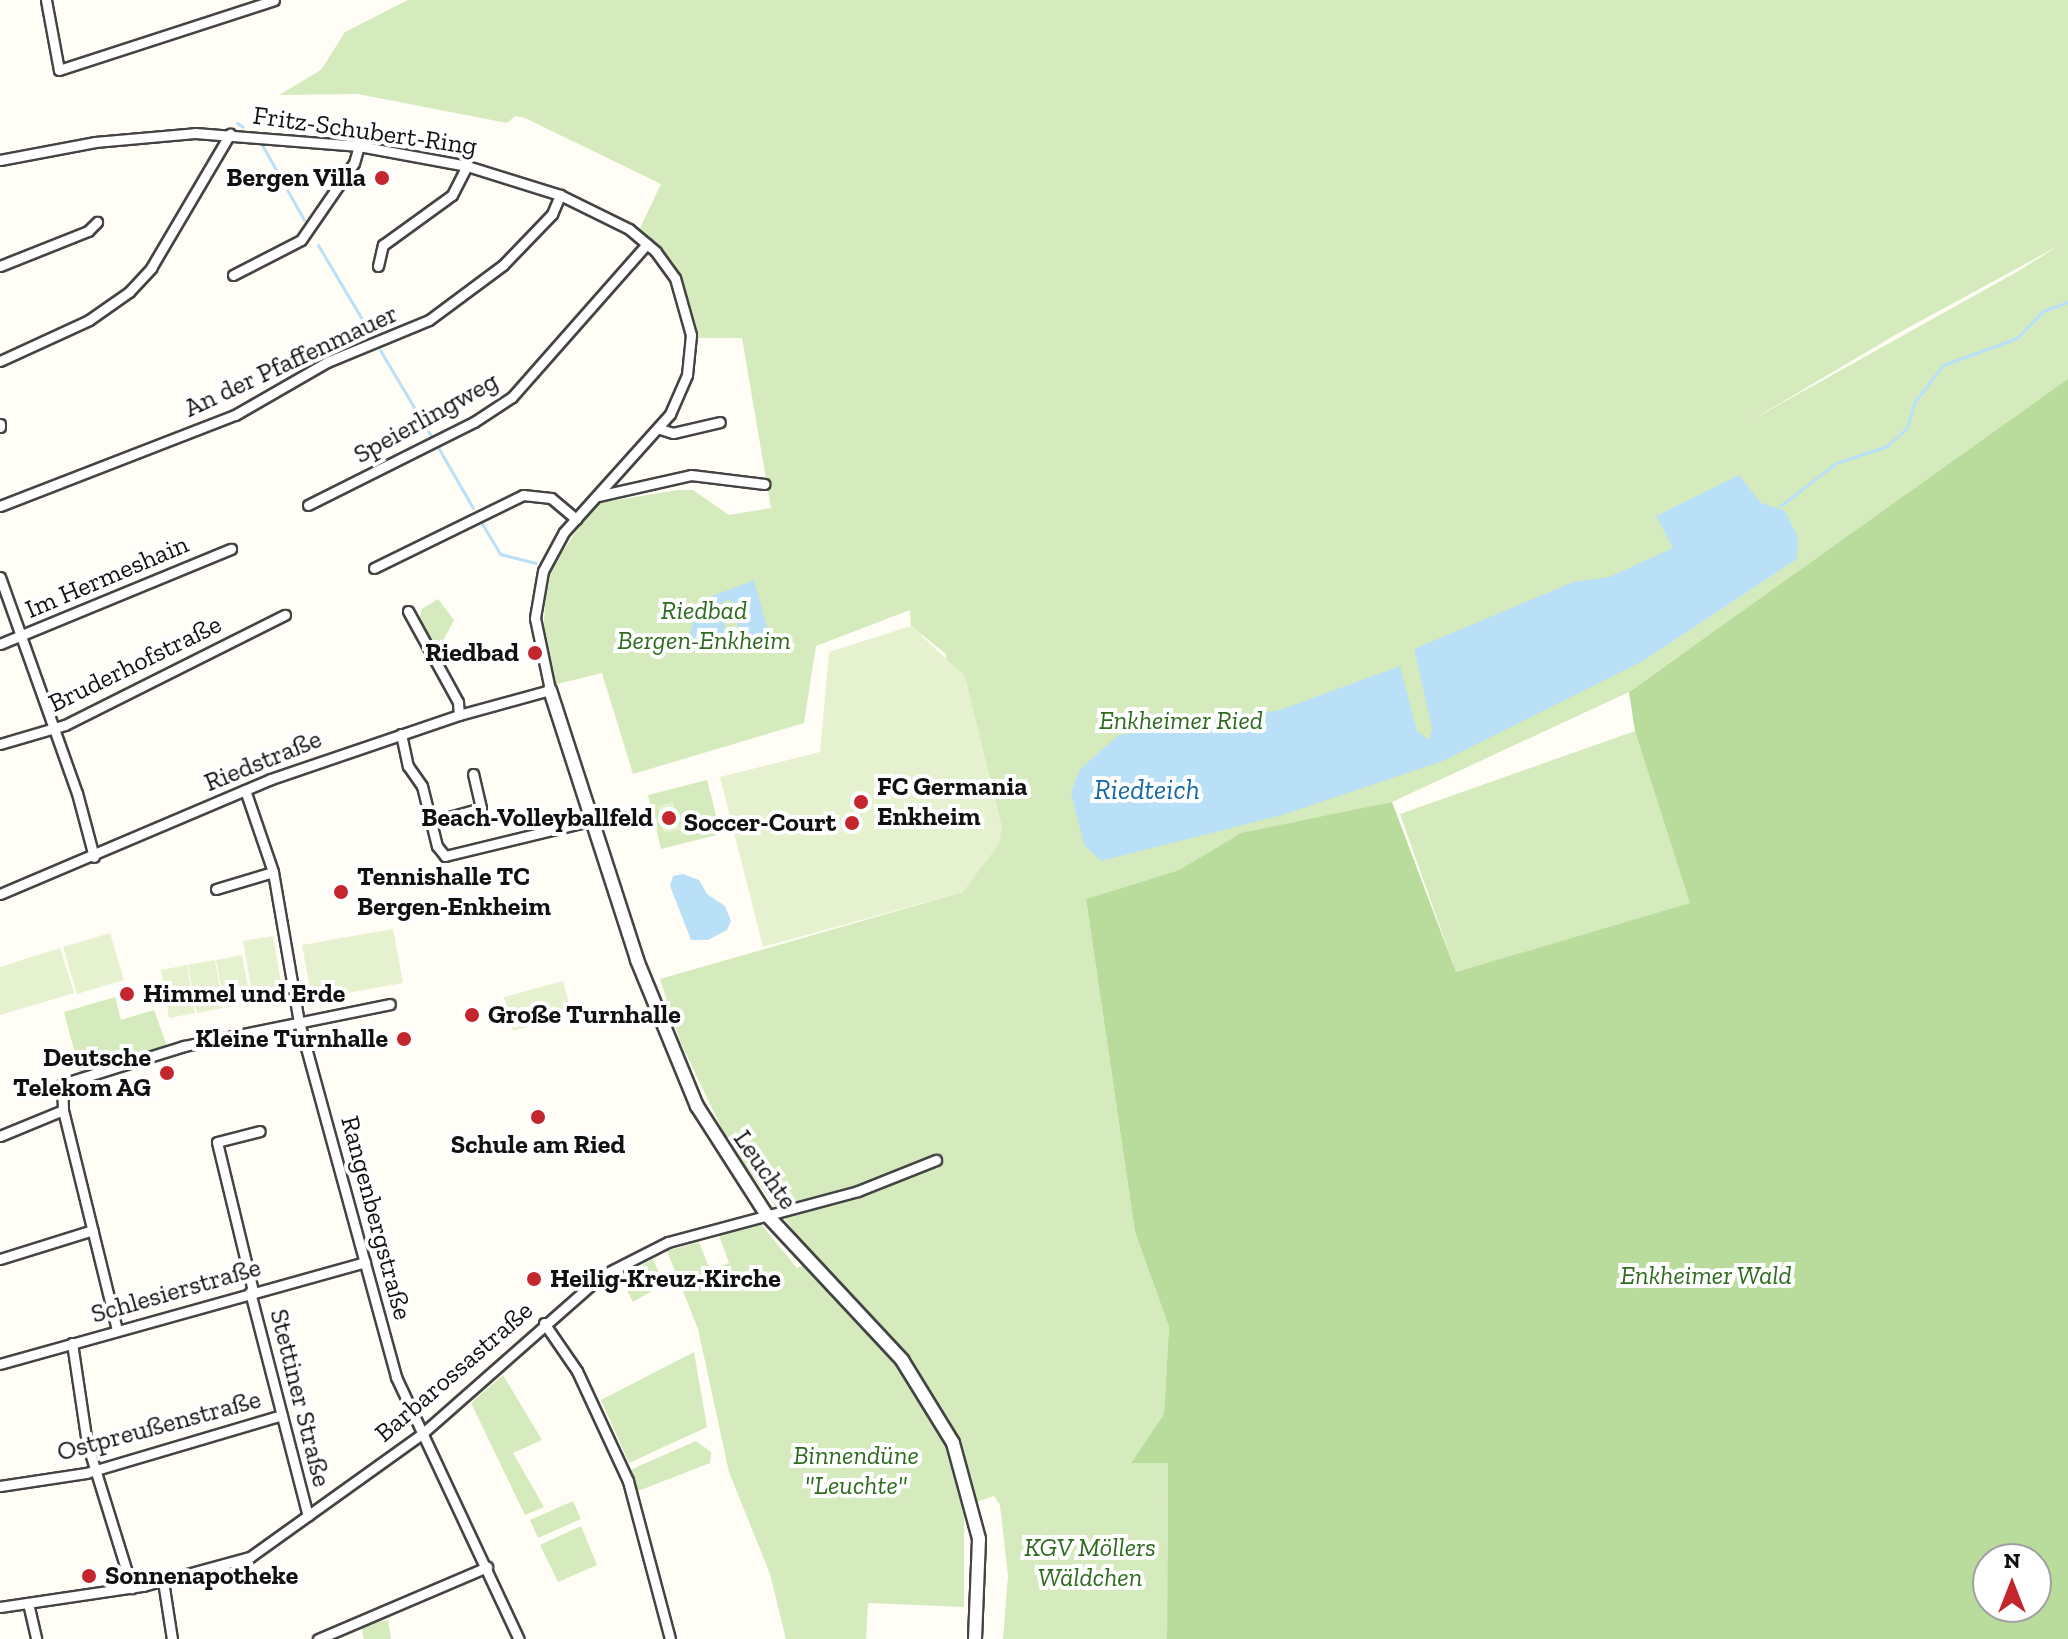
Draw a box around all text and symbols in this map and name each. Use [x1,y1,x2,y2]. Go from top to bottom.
street label: Fritz-Schubert-Ring [251,100,479,162]
place label: Bergen Villa [225,162,366,194]
marker: Bergen Villa [373,169,391,187]
street label: An der Pfaffenmauer [179,298,403,424]
street label: Speierlingweg [348,366,504,470]
street label: Im Hermeshain [21,529,193,625]
park label: Riedbad Bergen-Enkheim [617,595,791,656]
street label: Bruderhofstraße [44,609,226,719]
place label: Riedbad [425,637,519,669]
marker: Riedbad [526,644,544,662]
park label: Enkheimer Ried [1099,705,1263,737]
street label: Riedstraße [200,723,326,799]
place label: FC Germania Enkheim [877,771,1027,832]
water label: Riedteich [1094,773,1200,807]
marker: FC Germania Enkheim [852,793,870,811]
place label: Beach-Volleyballfeld [421,802,653,834]
place label: Soccer-Court [684,807,836,839]
marker: Beach-Volleyballfeld [660,809,678,827]
marker: Soccer-Court [843,814,861,832]
place label: Tennishalle TC Bergen-Enkheim [357,861,551,922]
marker: Tennishalle TC Bergen-Enkheim [332,883,350,901]
place label: Himmel und Erde [143,978,345,1010]
marker: Himmel und Erde [118,985,136,1003]
place label: Große Turnhalle [488,999,681,1031]
marker: Große Turnhalle [463,1006,481,1024]
place label: Kleine Turnhalle [195,1023,388,1055]
marker: Kleine Turnhalle [395,1030,413,1048]
place label: Deutsche Telekom AG [12,1042,151,1104]
marker: Deutsche Telekom AG [158,1064,176,1082]
marker: Schule am Ried [529,1108,547,1126]
street label: Rangenbergstraße [334,1113,418,1323]
street label: Leuchte [727,1124,803,1216]
place label: Schule am Ried [451,1129,625,1161]
street label: Schlesierstraße [88,1252,264,1330]
park label: Enkheimer Wald [1620,1260,1792,1292]
place label: Heilig-Kreuz-Kirche [550,1263,781,1295]
marker: Heilig-Kreuz-Kirche [525,1270,543,1288]
street label: Barbarossastraße [369,1295,539,1449]
street label: Stettiner Straße [263,1306,337,1490]
street label: Ostpreußenstraße [54,1384,264,1468]
park label: Binnendüne "Leuchte" [793,1440,919,1502]
park label: KGV Möllers Wäldchen [1024,1532,1156,1594]
north arrow [1972,1543,2052,1623]
text: N [2004,1547,2020,1574]
place label: Sonnenapotheke [105,1560,298,1592]
marker: Sonnenapotheke [80,1567,98,1585]

